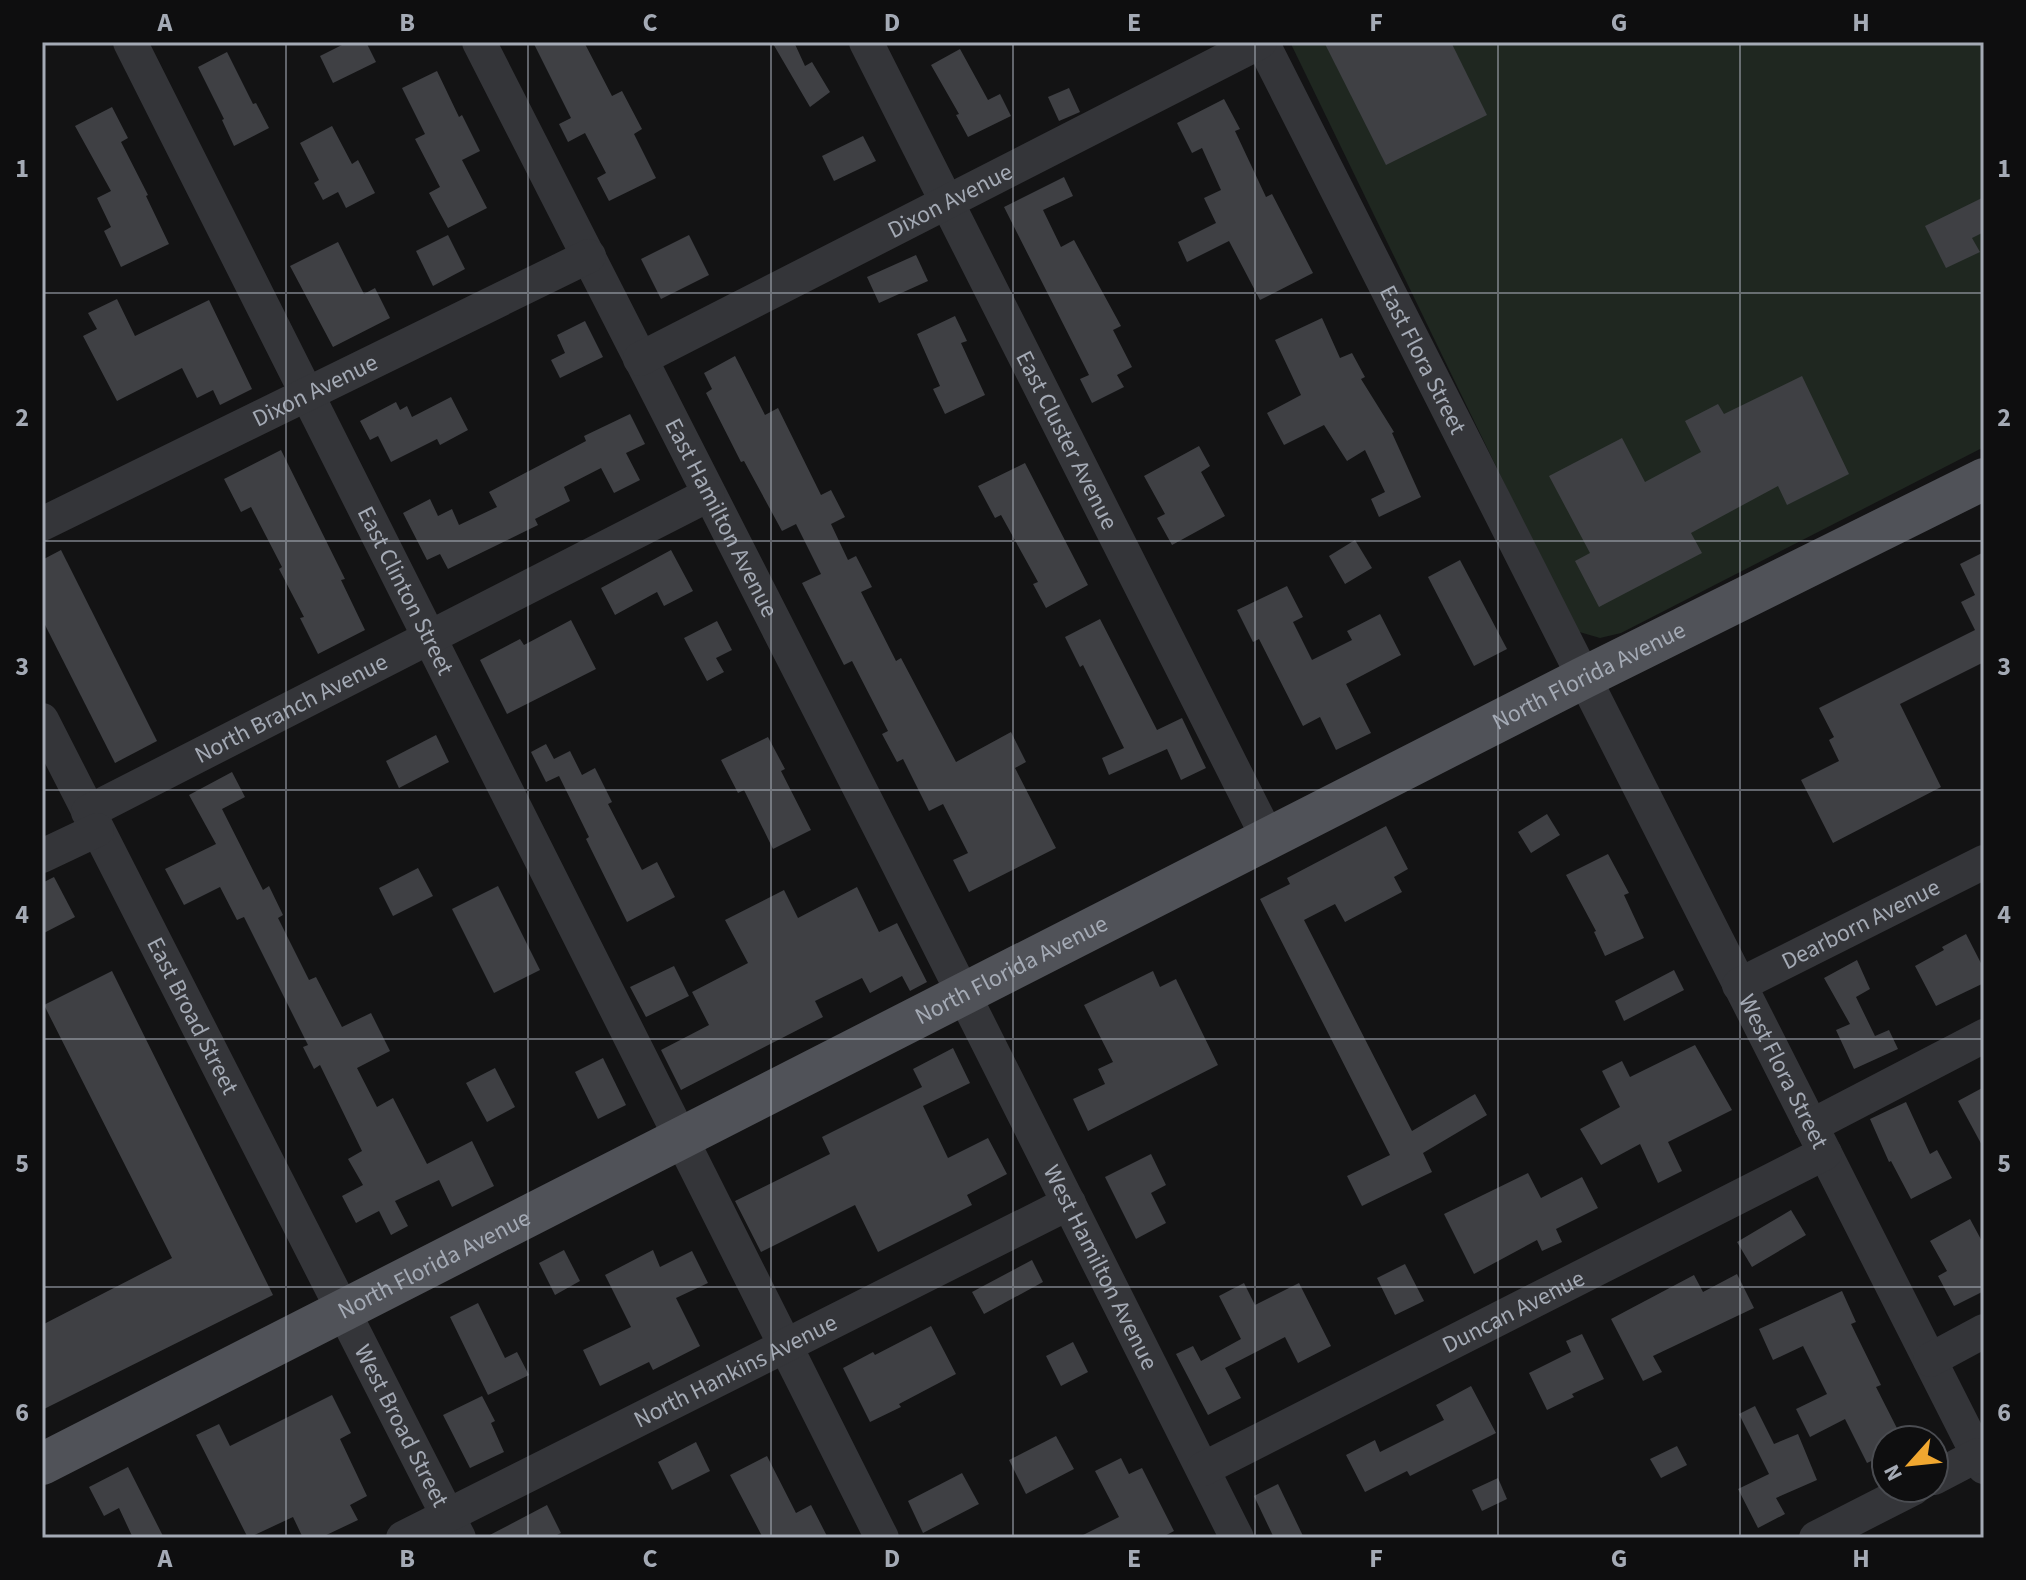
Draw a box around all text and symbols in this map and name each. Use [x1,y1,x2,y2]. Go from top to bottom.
text: A [157,4,174,41]
text: B [399,4,415,41]
text: C [642,4,658,41]
text: D [884,4,900,41]
text: E [1127,4,1141,41]
text: F [1369,4,1383,41]
text: G [1611,4,1627,41]
text: H [1852,4,1870,41]
text: 1 [15,150,29,187]
text: 1 [1997,150,2011,187]
street label: Dixon Avenue [882,154,1019,248]
street label: East Flora Street [1370,279,1475,440]
street label: Dixon Avenue [246,345,384,436]
street label: East Cluster Avenue [1007,345,1127,536]
text: 2 [15,399,29,436]
text: 2 [1997,399,2011,436]
street label: East Hamilton Avenue [656,412,787,624]
street label: East Clinton Street [348,500,463,681]
street label: North Florida Avenue [1486,613,1692,739]
street label: North Branch Avenue [189,645,394,773]
text: 3 [15,648,29,685]
text: 3 [1997,648,2011,685]
street label: Dearborn Avenue [1775,870,1946,979]
text: 4 [15,896,29,933]
text: 4 [1997,896,2011,933]
street label: North Florida Avenue [909,906,1114,1034]
street label: East Broad Street [138,931,247,1101]
street label: West Flora Street [1729,988,1837,1155]
text: 5 [15,1145,29,1182]
text: 5 [1997,1145,2011,1182]
street label: West Hamilton Avenue [1034,1159,1167,1376]
street label: North Florida Avenue [332,1201,537,1328]
street label: Duncan Avenue [1436,1261,1591,1363]
street label: North Hankins Avenue [628,1305,843,1437]
street label: West Broad Street [345,1338,457,1513]
text: 6 [15,1394,29,1431]
text: 6 [1997,1394,2011,1431]
north arrow [1870,1424,1950,1504]
text: N [1875,1459,1911,1486]
text: A [157,1540,174,1577]
text: B [399,1540,415,1577]
text: C [642,1540,658,1577]
text: D [884,1540,900,1577]
text: E [1127,1540,1141,1577]
text: F [1369,1540,1383,1577]
text: G [1611,1540,1627,1577]
text: H [1852,1540,1870,1577]

